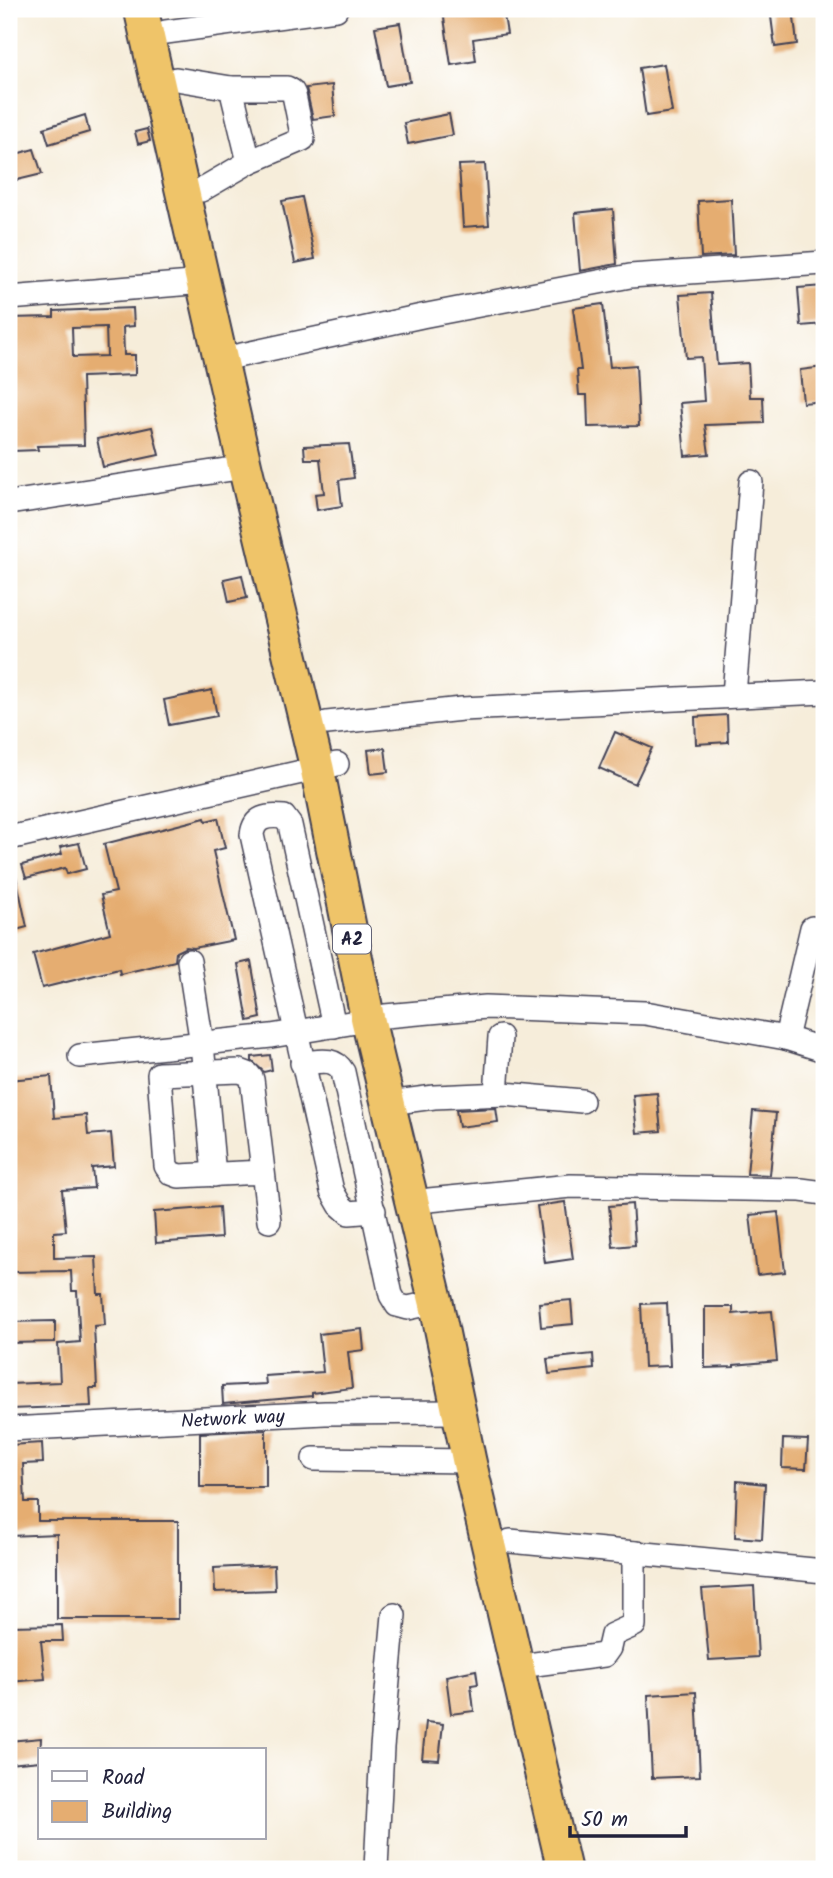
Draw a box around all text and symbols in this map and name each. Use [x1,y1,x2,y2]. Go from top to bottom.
road number: A2 [333,924,371,954]
street label: Network way [180,1402,286,1437]
legend [38,1748,266,1840]
text: Road [102,1762,145,1795]
scale bar [570,1794,686,1838]
text: Building [102,1796,172,1829]
text: 50 m [581,1804,628,1837]

